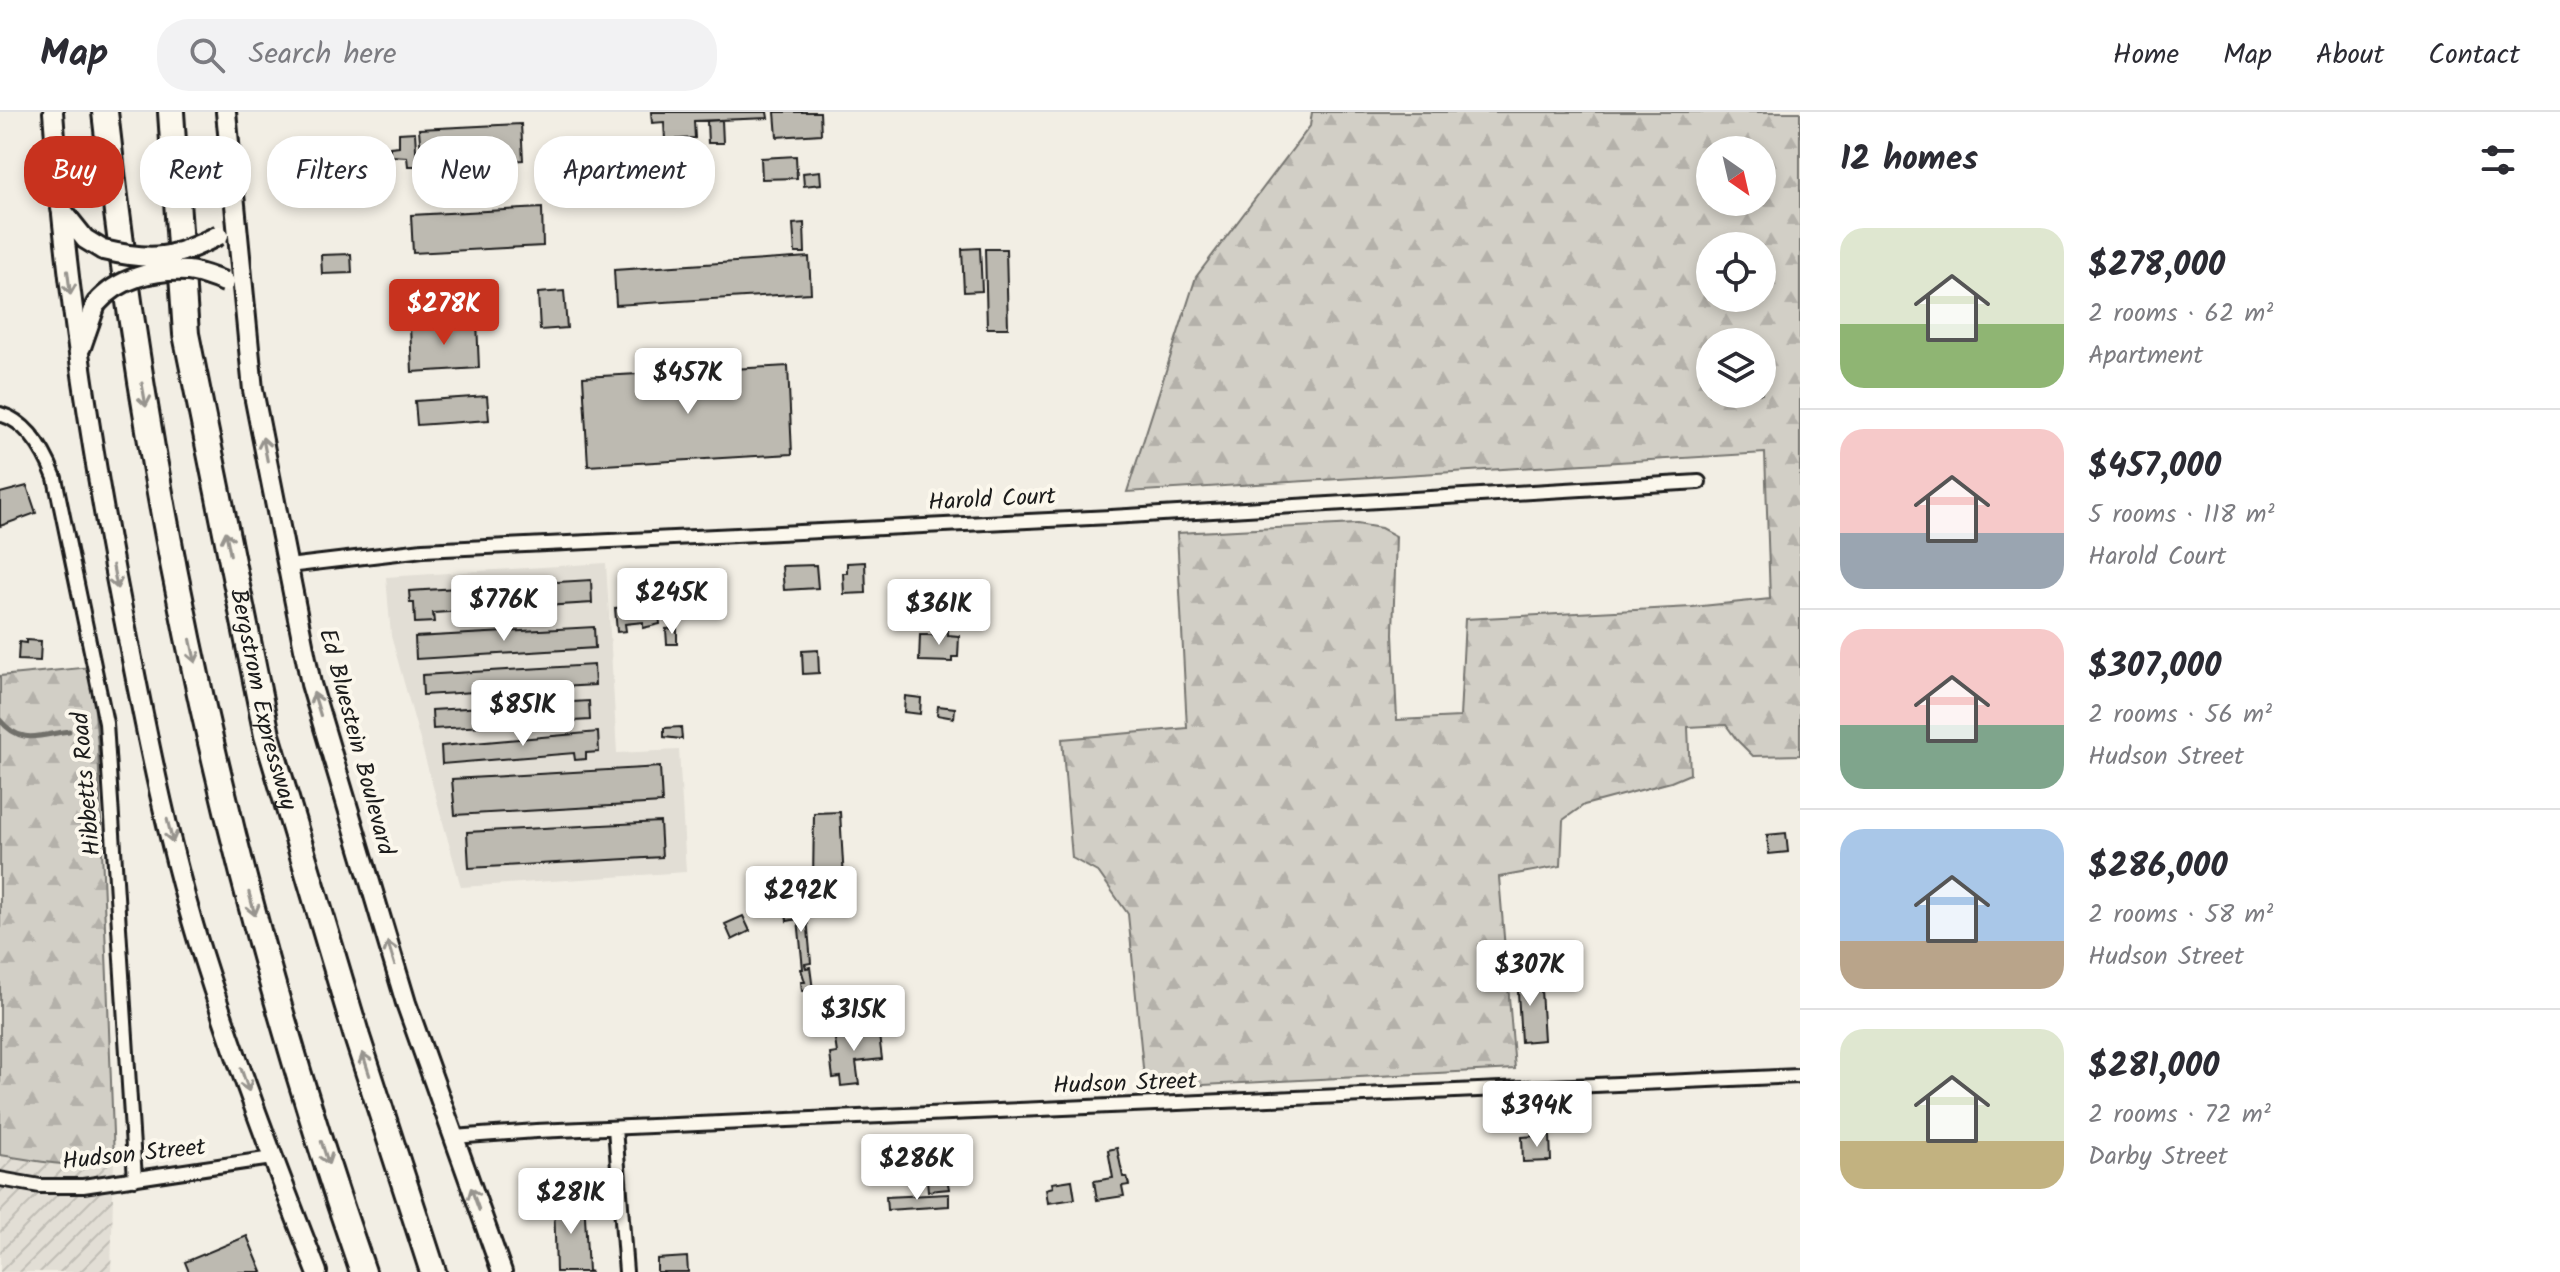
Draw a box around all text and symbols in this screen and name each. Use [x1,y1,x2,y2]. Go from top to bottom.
search box [157,19,717,91]
text: Map [40,25,109,85]
text: Search here [249,31,396,79]
icon: search [185,33,229,77]
text: Home [2113,33,2179,78]
text: Map [2223,33,2272,78]
text: About [2316,33,2384,78]
text: Contact [2428,33,2520,78]
text: 12 homes [1840,133,1978,187]
chip: Buy [24,136,124,208]
chip: Rent [140,136,251,208]
chip: Filters [267,136,396,208]
chip: New [412,136,518,208]
chip: Apartment [534,136,715,208]
north arrow [1696,136,1776,216]
map controls [1696,136,1776,408]
icon: filters [2476,138,2520,182]
button: locate [1696,232,1776,312]
text: $278,000 [2088,239,2225,293]
icon: home [1904,260,2000,356]
one-way arrow [62,270,77,295]
pin: $278K [388,279,500,347]
text: $278K [407,284,481,326]
text: 2 rooms · 62 m² [2088,293,2273,335]
button: layers [1696,328,1776,408]
text: Apartment [2088,335,2203,377]
pin: $457K [632,348,744,416]
text: $457K [653,353,723,395]
one-way arrow [137,382,152,408]
one-way arrow [256,437,271,462]
text: $457,000 [2088,440,2221,494]
icon: home [1904,461,2000,557]
street label: Harold Court [927,477,1057,523]
text: 5 rooms · 118 m² [2088,494,2274,536]
one-way arrow [220,531,235,556]
text: Harold Court [2088,536,2226,578]
one-way arrow [108,564,123,589]
pin: $245K [616,568,728,636]
text: $245K [635,573,709,615]
pin: $776K [448,575,560,643]
pin: $361K [883,579,995,647]
text: $776K [469,580,539,622]
text: $361K [905,584,973,626]
street label: Bergstrom Expressway [218,585,308,816]
street label: Ed Bluestein Boulevard [307,624,405,861]
one-way arrow [186,637,201,663]
text: $307,000 [2088,640,2221,694]
icon: home [1904,661,2000,757]
pin: $851K [467,680,579,748]
text: $851K [489,685,557,727]
one-way arrow [309,691,324,717]
text: 2 rooms · 56 m² [2088,694,2272,736]
street label: Hibbetts Road [61,709,113,858]
text: Hudson Street [2088,736,2244,778]
one-way arrow [163,818,178,844]
text: $286,000 [2088,840,2228,894]
icon: home [1904,861,2000,957]
pin: $292K [745,866,857,934]
text: $292K [764,871,838,913]
one-way arrow [245,890,260,916]
text: 2 rooms · 58 m² [2088,894,2273,936]
text: Hudson Street [2088,936,2244,978]
pin: $307K [1474,940,1586,1008]
one-way arrow [383,941,397,966]
text: $307K [1495,945,1565,987]
pin: $315K [798,985,910,1053]
text: $315K [821,990,887,1032]
text: $281,000 [2088,1040,2220,1094]
one-way arrow [358,1052,373,1077]
icon: home [1904,1061,2000,1157]
street label: Hudson Street [1052,1062,1198,1106]
one-way arrow [239,1067,254,1092]
pin: $394K [1481,1081,1593,1149]
text: $394K [1501,1086,1573,1128]
text: 2 rooms · 72 m² [2088,1094,2271,1136]
street label: Hudson Street [60,1128,208,1182]
pin: $286K [861,1134,973,1202]
text: Darby Street [2088,1136,2228,1178]
text: $286K [879,1139,955,1181]
one-way arrow [318,1141,333,1166]
pin: $281K [515,1168,627,1236]
text: $281K [536,1173,606,1215]
one-way arrow [467,1187,481,1212]

